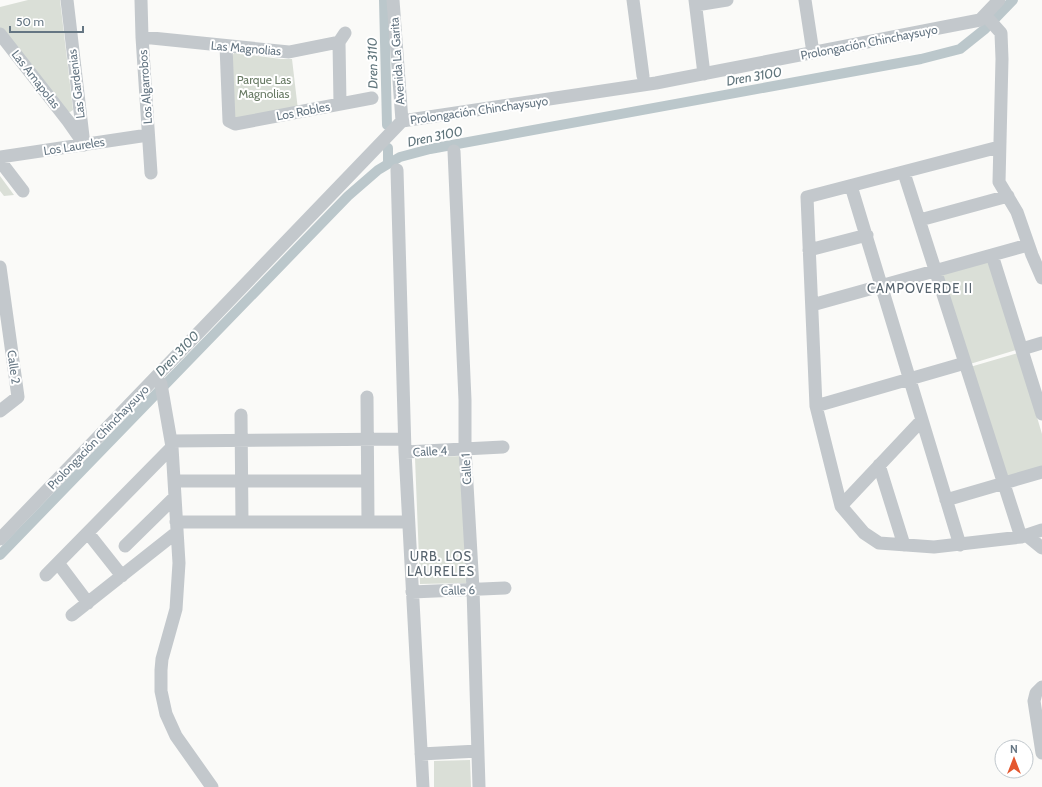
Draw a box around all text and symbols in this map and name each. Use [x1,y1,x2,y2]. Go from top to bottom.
scale bar [10,8,83,34]
text: 50 m [16,14,44,29]
street label: Avenida La Garita [386,16,408,105]
street label: Prolongación Chinchaysuyo [799,21,939,63]
street label: Las Magnolias [210,37,282,59]
water label: Dren 3110 [364,37,380,89]
street label: Las Amapolas [9,47,63,111]
street label: Las Gardenias [64,48,88,119]
street label: Los Algarrobos [135,49,155,125]
water label: Dren 3100 [725,63,783,89]
park label: Parque Las Magnolias [237,72,291,101]
street label: Prolongación Chinchaysuyo [409,93,549,127]
street label: Los Robles [275,98,331,124]
water label: Dren 3100 [406,122,464,150]
street label: Los Laureles [42,134,106,158]
district label: CAMPOVERDE II [867,280,973,296]
water label: Dren 3100 [152,327,202,379]
street label: Calle 2 [4,349,24,385]
street label: Prolongación Chinchaysuyo [44,381,152,492]
street label: Calle 4 [412,443,448,459]
street label: Calle 1 [458,453,474,485]
district label: URB. LOS LAURELES [407,548,475,579]
street label: Calle 6 [441,582,476,598]
north arrow [994,739,1034,779]
text: N [1010,742,1018,756]

